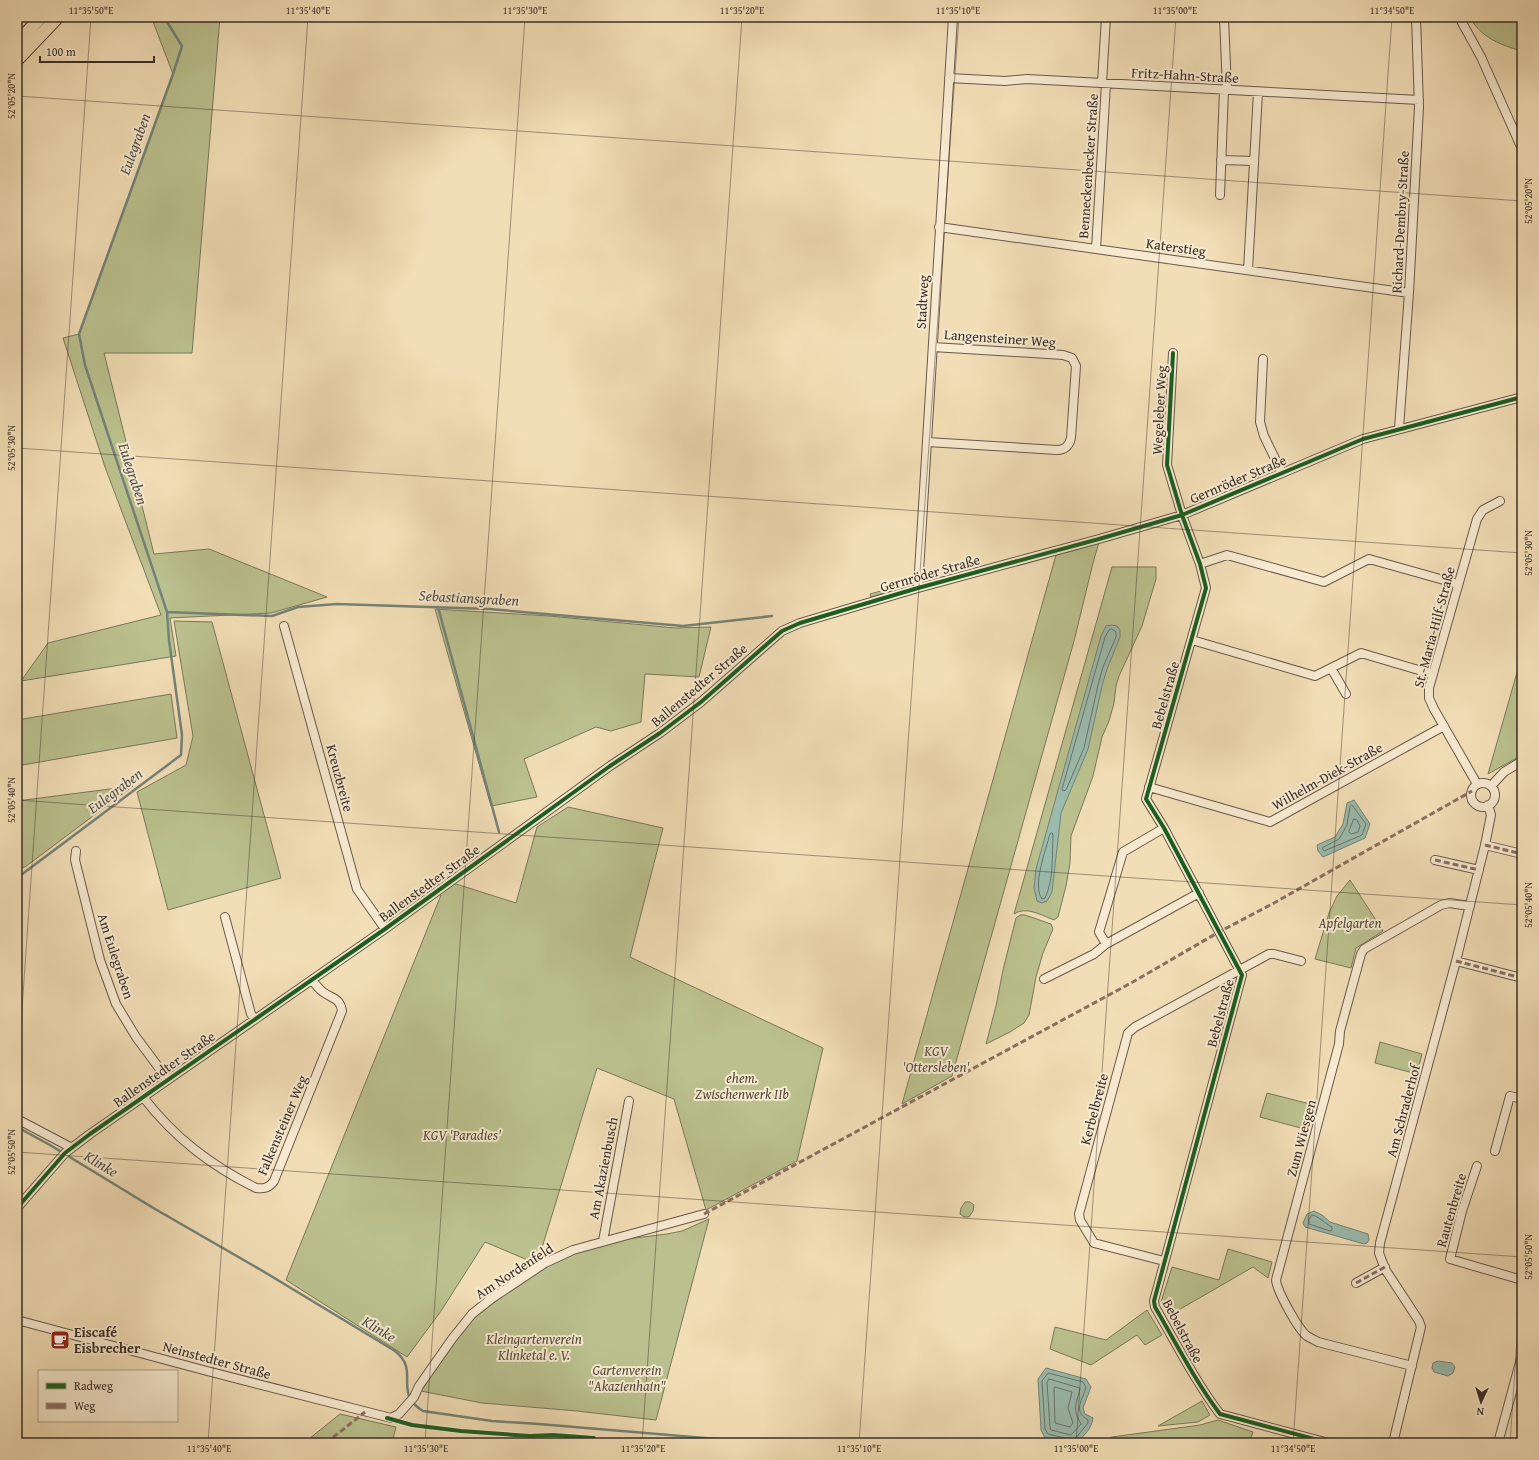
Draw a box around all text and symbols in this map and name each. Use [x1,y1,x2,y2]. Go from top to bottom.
text: 11°35'50"E [69,3,113,18]
text: 11°35'40"E [286,3,330,18]
text: 11°35'30"E [503,3,547,18]
text: 11°35'20"E [720,3,764,18]
text: 11°35'10"E [936,3,980,18]
text: 11°35'00"E [1153,3,1197,18]
text: 11°34'50"E [1370,3,1414,18]
scale bar [40,38,154,64]
text: 100 m [46,43,76,60]
street label: Fritz-Hahn-Straße [1131,62,1240,88]
text: 52°05'20"N [4,73,19,119]
street label: Benneckenbecker Straße [1073,93,1103,239]
water label: Eulegraben [113,110,156,178]
street label: Richard-Dembny-Straße [1386,150,1414,294]
text: 52°05'20"N [1521,178,1536,224]
street label: Katerstieg [1145,233,1207,261]
street label: Stadtweg [911,274,933,329]
street label: Langensteiner Weg [944,324,1057,352]
street label: Wegeleber Weg [1147,365,1171,455]
text: 52°05'30"N [4,425,19,471]
water label: Eulegraben [113,439,153,508]
street label: Gernröder Straße [1187,449,1290,508]
text: 52°05'30"N [1521,530,1536,576]
street label: Gernröder Straße [878,549,983,597]
street label: St.-Maria-Hilf-Straße [1408,564,1460,690]
water label: Sebastiansgraben [418,584,520,611]
street label: Ballenstedter Straße [646,638,752,731]
street label: Bebelstraße [1146,658,1184,731]
street label: Wilhelm-Diek-Straße [1268,737,1386,815]
street label: Kreuzbreite [321,742,359,814]
water label: Eulegraben [82,763,147,819]
text: 52°05'40"N [4,777,19,823]
street label: Ballenstedter Straße [374,839,484,927]
text: 52°05'40"N [1521,882,1536,928]
street label: Am Eulegraben [93,911,139,1002]
park label: Apfelgarten [1318,913,1381,933]
street label: Bebelstraße [1201,976,1239,1049]
street label: Ballenstedter Straße [109,1026,219,1112]
park label: KGV 'Ottersleben' [903,1041,970,1077]
street label: Am Schraderhof [1381,1061,1425,1160]
park label: ehem. Zwischenwerk IIb [695,1068,789,1104]
street label: Kerbelbreite [1075,1071,1113,1147]
street label: Falkensteiner Weg [252,1072,312,1178]
street label: Zum Wiesgen [1281,1097,1321,1179]
street label: Am Akazienbusch [583,1115,623,1221]
park label: KGV 'Paradies' [422,1125,502,1145]
text: 52°05'50"N [4,1129,19,1175]
water label: Klinke [79,1145,122,1182]
street label: Rautenbreite [1431,1170,1471,1250]
text: 52°05'50"N [1521,1234,1536,1280]
street label: Am Nordenfeld [471,1238,557,1304]
street label: Bebelstraße [1158,1295,1208,1367]
water label: Klinke [357,1310,400,1347]
place label: Eiscafé Eisbrecher [74,1322,141,1358]
cafe icon: Eiscafé Eisbrecher [49,1329,71,1351]
park label: Kleingartenverein Klinketal e. V. [485,1329,582,1365]
street label: Neinstedter Straße [161,1336,274,1384]
park label: Gartenverein "Akazienhain" [588,1360,666,1396]
legend [38,1370,178,1422]
text: Radweg [74,1377,113,1394]
north arrow [1461,1382,1501,1422]
text: Weg [74,1397,95,1414]
text: N [1475,1404,1485,1420]
text: 11°35'40"E [187,1441,231,1456]
text: 11°35'30"E [404,1441,448,1456]
text: 11°35'20"E [621,1441,665,1456]
text: 11°35'10"E [837,1441,881,1456]
text: 11°35'00"E [1054,1441,1098,1456]
text: 11°34'50"E [1271,1441,1315,1456]

